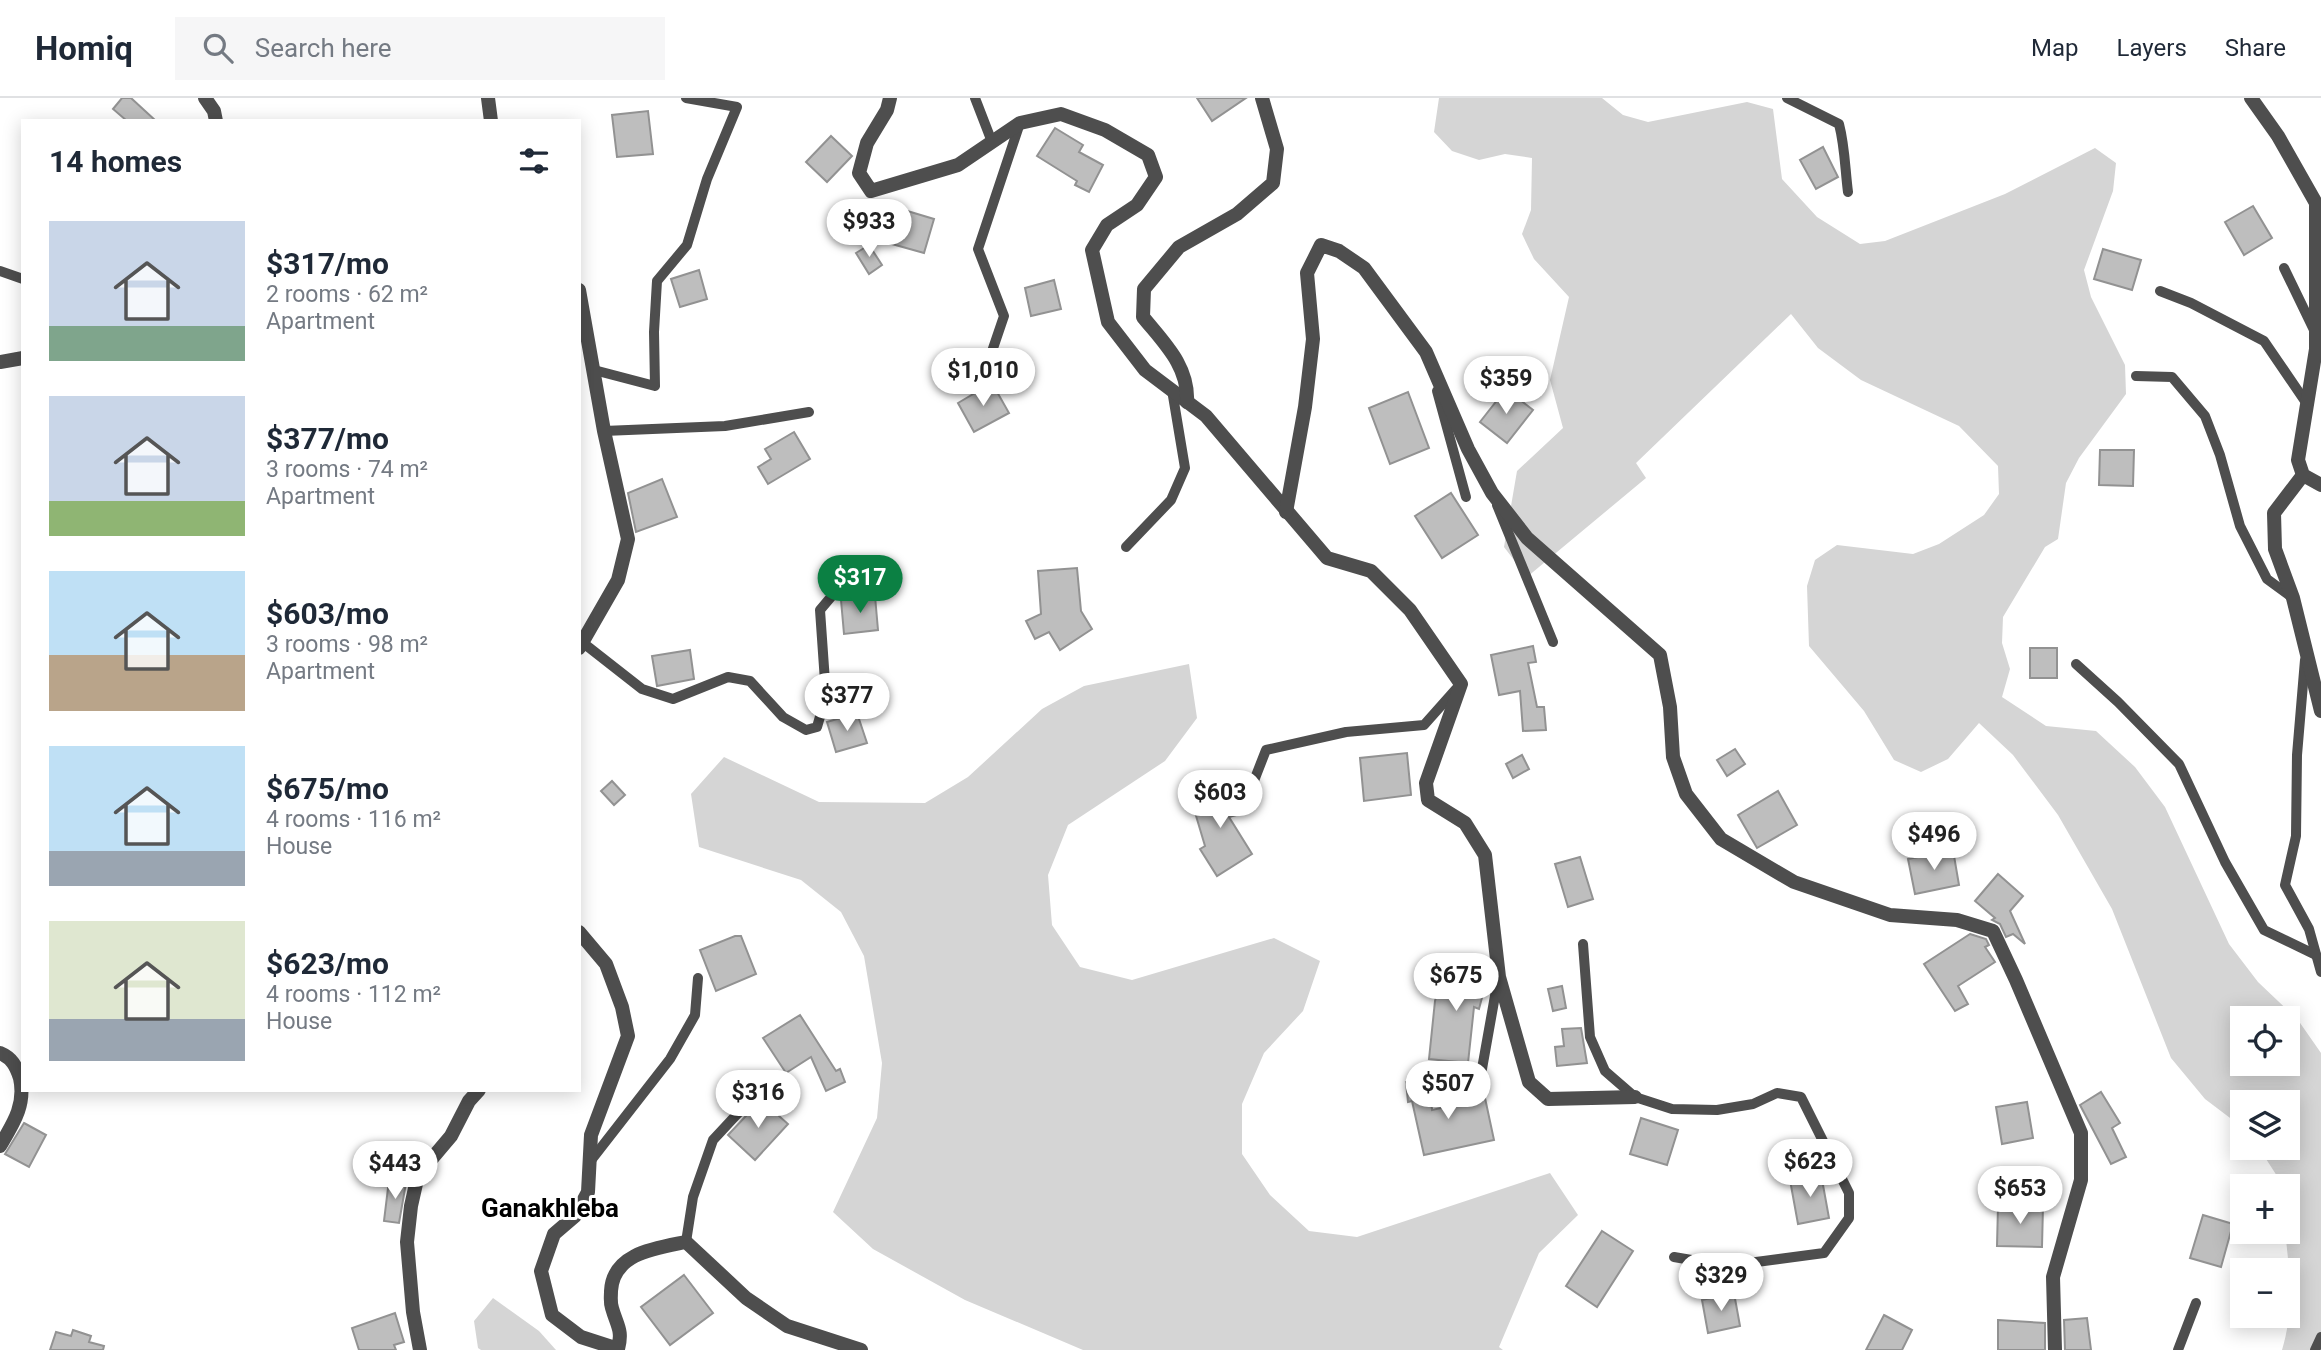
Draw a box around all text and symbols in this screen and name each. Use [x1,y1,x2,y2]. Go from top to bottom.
search box [175,17,665,80]
text: Homiq [35,29,133,68]
icon: search [199,29,237,67]
text: Search here [255,33,392,63]
text: Map [2031,34,2079,62]
text: Layers [2117,34,2187,62]
text: Share [2225,34,2286,62]
icon: filters [515,142,553,180]
text: 14 homes [49,144,182,179]
pin: $933 [828,200,910,259]
text: $933 [843,208,895,235]
text: $317/mo [266,246,389,281]
icon: home [105,249,189,333]
text: 2 rooms · 62 m² [266,281,428,308]
text: Apartment [266,308,375,335]
pin: $1,010 [926,348,1040,408]
pin: $359 [1465,356,1547,416]
text: $1,010 [947,357,1019,384]
text: $359 [1480,365,1532,392]
text: $377/mo [266,421,389,456]
icon: home [105,424,189,508]
text: 3 rooms · 74 m² [266,456,428,483]
text: Apartment [266,483,375,510]
pin: $317 [819,556,901,615]
text: $317 [834,564,886,591]
text: $603/mo [266,596,389,631]
icon: home [105,599,189,683]
text: 3 rooms · 98 m² [266,631,428,658]
text: Apartment [266,658,375,685]
pin: $377 [806,674,888,733]
text: $377 [821,682,873,709]
pin: $603 [1179,770,1261,830]
text: $675/mo [266,771,389,806]
icon: home [105,774,189,858]
text: $603 [1194,779,1246,806]
text: 4 rooms · 116 m² [266,806,441,833]
pin: $496 [1893,812,1975,872]
text: $496 [1908,821,1960,848]
text: House [266,833,332,860]
text: $623/mo [266,946,389,981]
icon: home [105,949,189,1033]
pin: $675 [1415,954,1497,1013]
text: $675 [1430,962,1482,989]
text: 4 rooms · 112 m² [266,981,441,1008]
map controls [2230,1006,2300,1328]
button: locate [2230,1006,2300,1076]
text: House [266,1008,332,1035]
pin: $507 [1407,1062,1489,1121]
pin: $316 [717,1070,799,1130]
text: $507 [1422,1070,1474,1097]
text: $316 [732,1079,784,1106]
button: layers [2230,1090,2300,1160]
pin: $623 [1769,1140,1851,1199]
pin: $443 [354,1142,436,1201]
text: $623 [1784,1148,1836,1175]
text: $443 [369,1150,421,1177]
pin: $653 [1979,1166,2061,1226]
button: + [2230,1174,2300,1244]
text: $653 [1994,1175,2046,1202]
district label: Ganakhleba [481,1193,619,1223]
pin: $329 [1680,1254,1762,1313]
button: − [2230,1258,2300,1328]
text: $329 [1695,1262,1747,1289]

